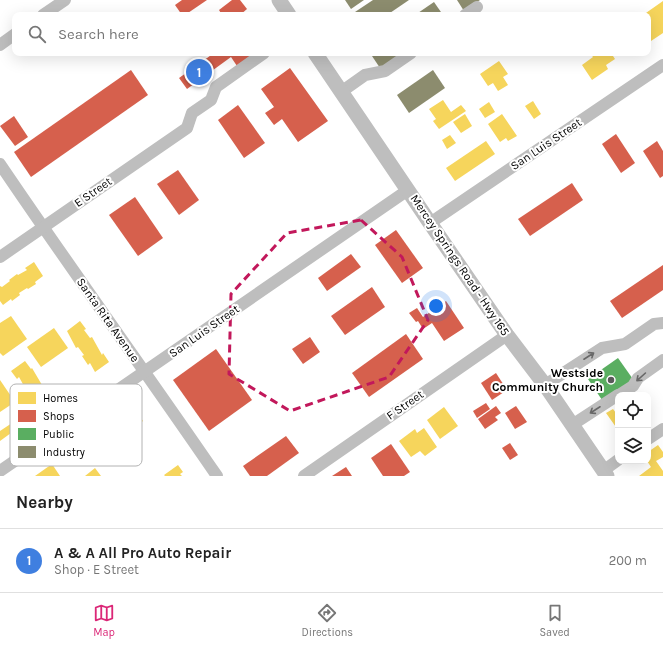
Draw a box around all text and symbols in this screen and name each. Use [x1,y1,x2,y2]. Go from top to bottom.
search box [12,12,651,56]
icon: search [26,23,48,45]
text: Search here [58,25,139,43]
pin: 1 [186,57,212,87]
street label: San Luis Street [508,115,585,173]
street label: E Street [72,174,115,210]
street label: Mercey Springs Road - Hwy 165 [407,192,513,338]
street label: Santa Rita Avenue [74,275,142,365]
your location [426,296,446,316]
street label: San Luis Street [166,301,242,360]
one-way arrow [583,352,594,360]
place label: Westside Community Church [492,366,603,394]
one-way arrow [635,373,646,382]
marker: Westside Community Church [606,375,616,385]
legend [10,384,142,466]
street label: F Street [384,387,427,423]
text: Homes [43,392,78,405]
map controls [615,392,651,464]
button: locate [615,392,651,428]
one-way arrow [590,406,601,414]
text: Shops [43,410,75,423]
text: Public [43,428,75,441]
button: layers [615,428,651,464]
text: Industry [43,446,85,459]
text: Nearby [16,492,73,512]
text: A & A All Pro Auto Repair [54,544,231,562]
text: 1 [27,553,31,568]
text: 200 m [609,553,647,568]
text: Shop · E Street [54,562,139,577]
tab: Map [93,602,115,639]
tab: Directions [301,602,353,639]
tab: Saved [539,602,570,639]

